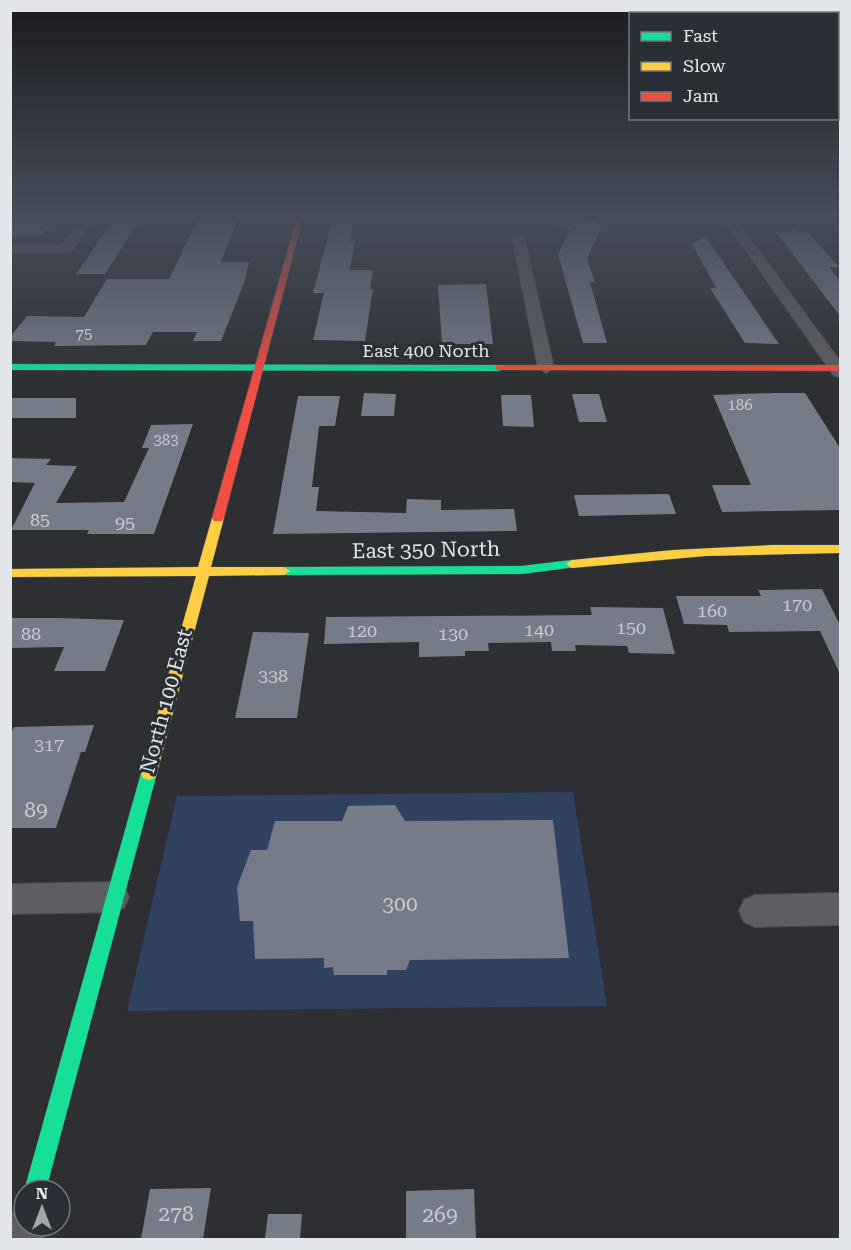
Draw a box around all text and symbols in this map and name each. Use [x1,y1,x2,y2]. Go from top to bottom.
legend [629,12,839,120]
text: Fast [683,25,718,46]
text: Slow [683,55,725,76]
text: Jam [683,85,719,106]
house number: 75 [76,325,92,343]
street label: East 400 North [362,340,490,361]
house number: 186 [727,396,753,414]
house number: 383 [153,431,179,449]
house number: 85 [30,509,50,530]
house number: 95 [115,512,135,533]
street label: East 350 North [352,537,501,563]
house number: 170 [782,594,812,615]
house number: 160 [697,600,727,621]
house number: 150 [616,617,646,638]
house number: 140 [524,619,554,640]
house number: 120 [347,620,377,641]
house number: 88 [21,623,41,644]
house number: 130 [438,623,468,644]
street label: North 100 East [135,626,197,776]
house number: 338 [258,665,288,686]
house number: 317 [34,734,64,755]
house number: 89 [24,798,48,822]
house number: 300 [382,892,418,916]
north arrow [12,1178,72,1238]
text: N [36,1184,48,1203]
house number: 278 [158,1202,194,1226]
house number: 269 [422,1203,458,1227]

